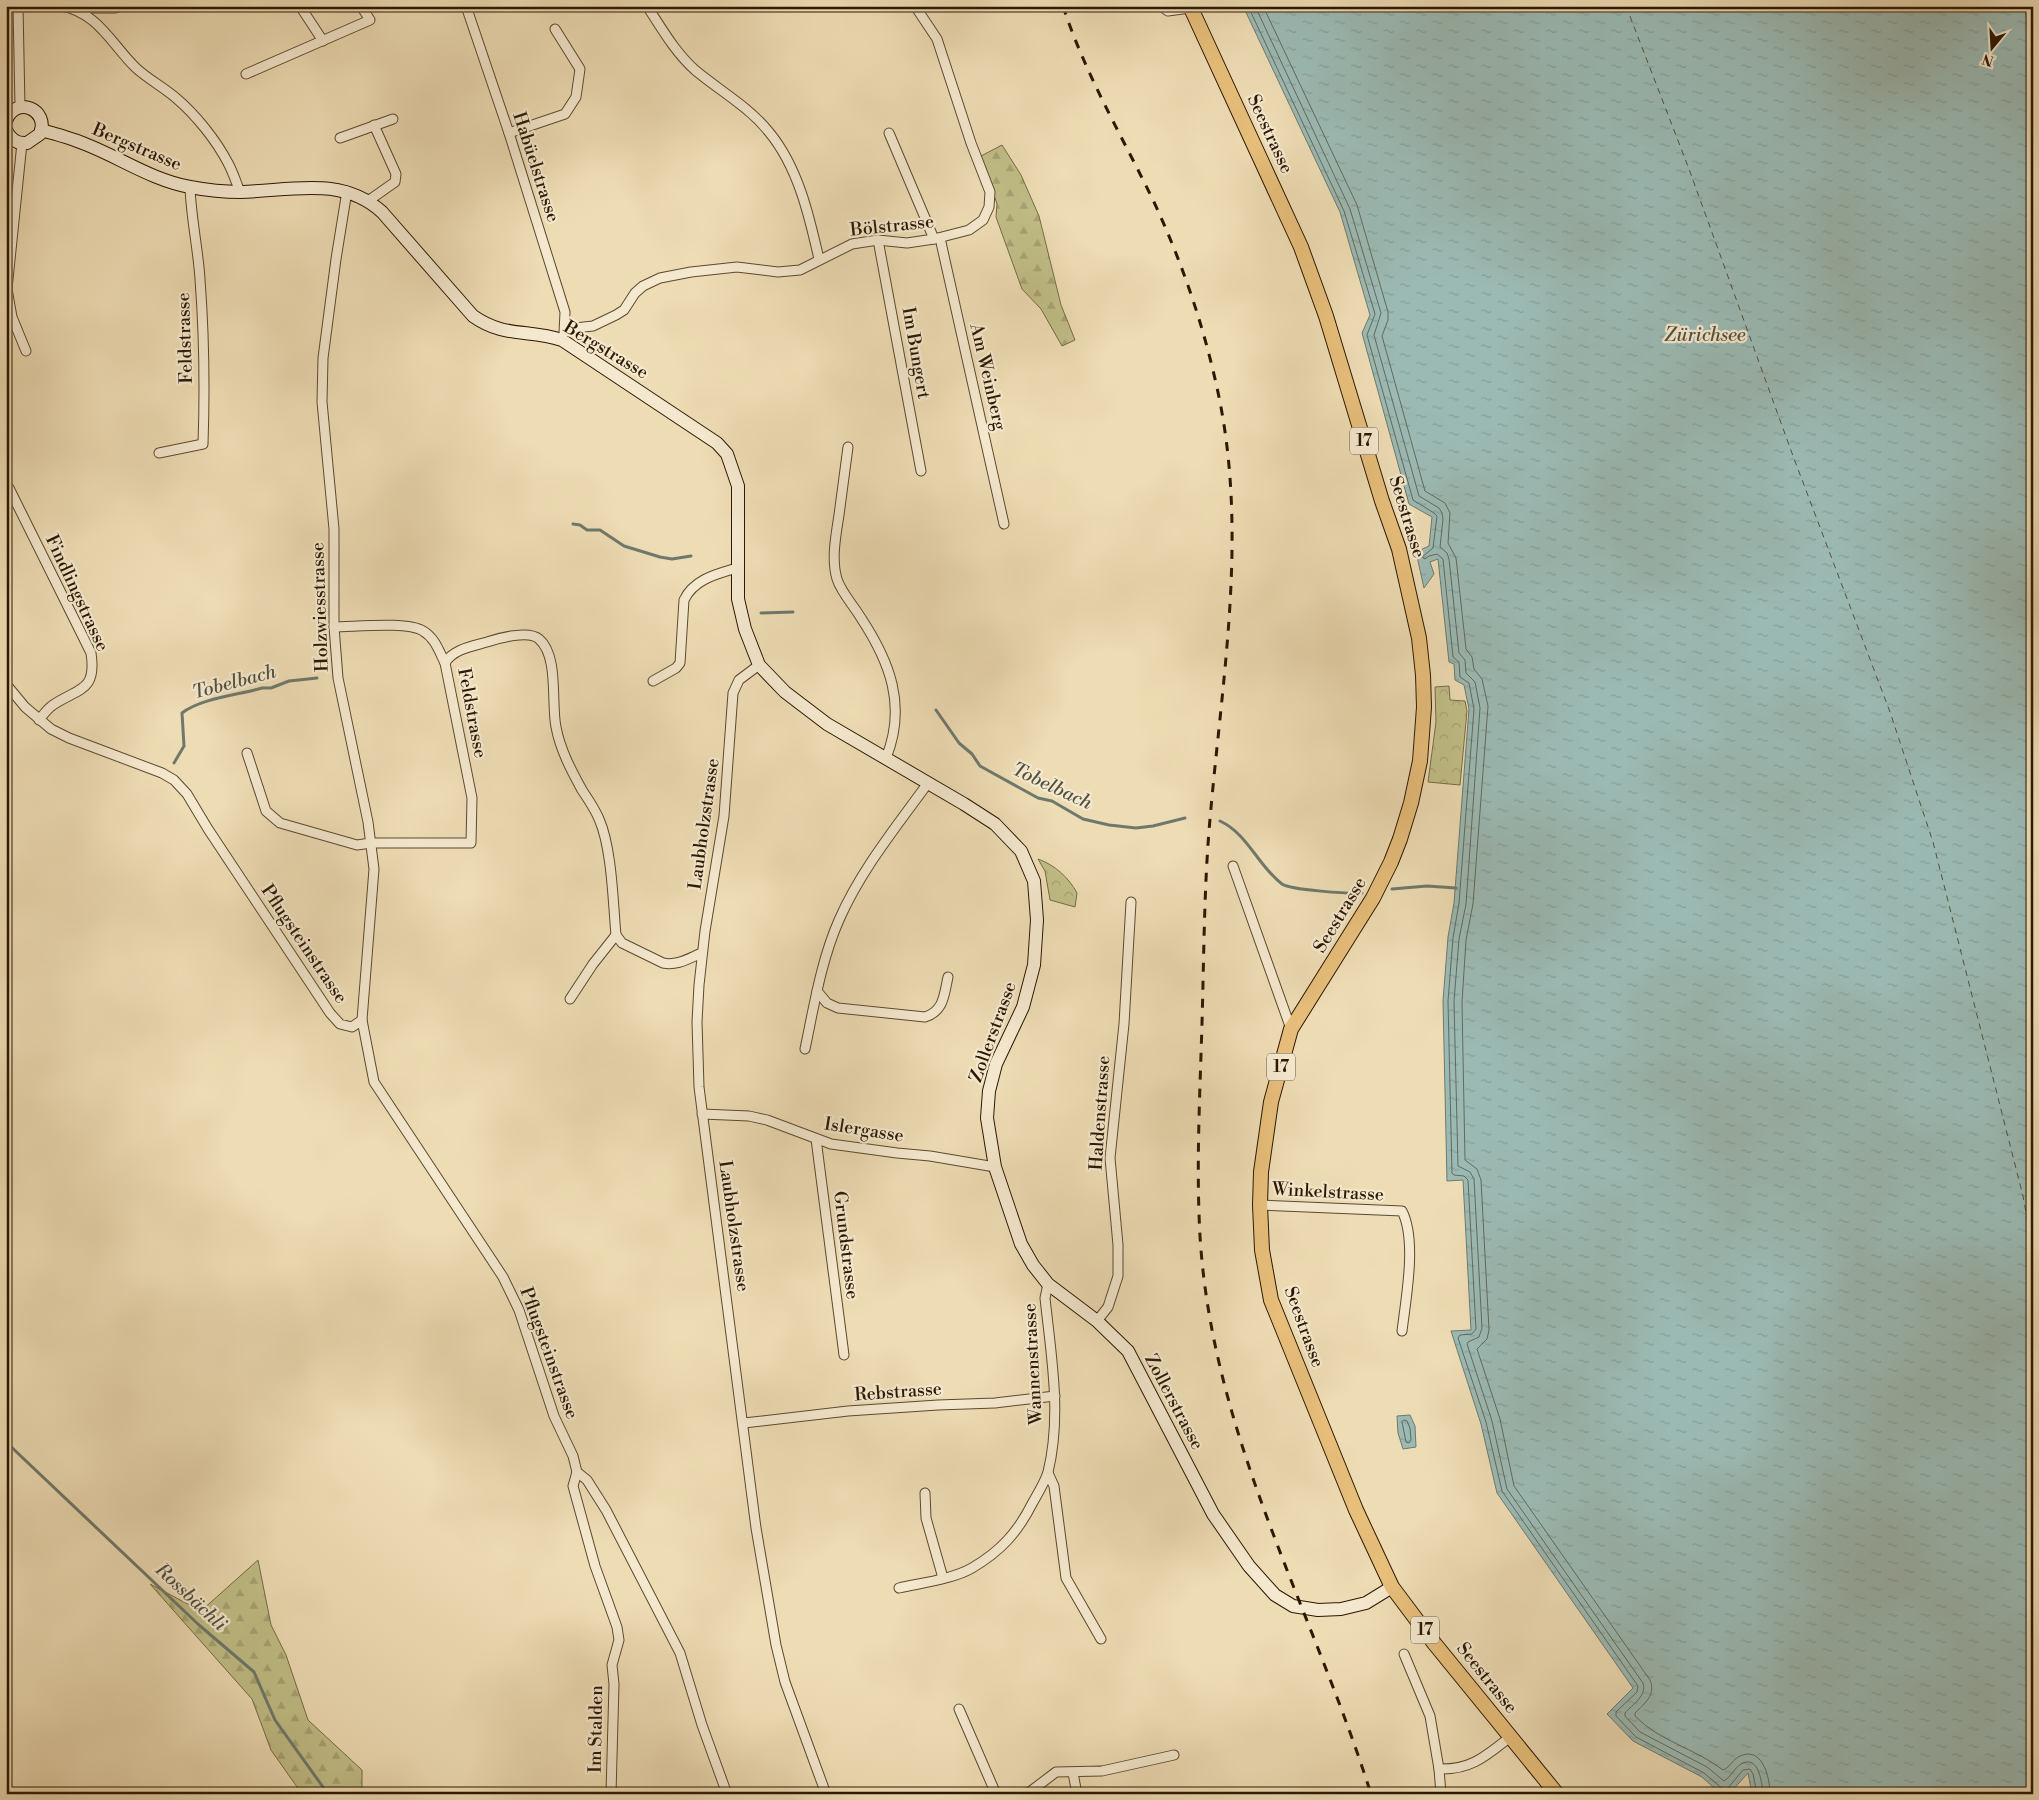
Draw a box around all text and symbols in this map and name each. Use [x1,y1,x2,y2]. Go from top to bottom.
north arrow [1966,22,2016,72]
text: N [1980,49,1996,70]
street label: Seestrasse [1242,91,1298,177]
street label: Habüelstrasse [507,109,565,225]
street label: Bergstrasse [88,118,185,176]
street label: Bölstrasse [848,210,935,242]
street label: Feldstrasse [172,292,198,384]
street label: Im Bungert [897,305,935,401]
street label: Bergstrasse [559,315,653,384]
street label: Am Weinberg [964,320,1012,433]
water label: Zürichsee [1664,323,1746,347]
road number: 17 [1350,428,1378,454]
street label: Seestrasse [1384,473,1430,561]
street label: Findlingstrasse [40,531,114,655]
street label: Holzwiesstrasse [306,542,334,672]
water label: Tobelbach [190,659,279,705]
street label: Feldstrasse [452,666,492,760]
street label: Laubholzstrasse [683,757,725,891]
water label: Tobelbach [1008,757,1096,815]
street label: Seestrasse [1308,873,1372,957]
street label: Pflugsteinstrasse [256,880,352,1008]
street label: Zollerstrasse [964,979,1022,1085]
road number: 17 [1267,1054,1295,1080]
street label: Haldenstrasse [1085,1055,1115,1171]
street label: Islergasse [823,1112,905,1148]
street label: Laubholzstrasse [713,1159,755,1293]
street label: Winkelstrasse [1270,1178,1385,1206]
street label: Grundstrasse [828,1190,864,1300]
street label: Seestrasse [1279,1283,1329,1371]
street label: Pflugsteinstrasse [514,1284,584,1422]
street label: Wannenstrasse [1018,1303,1048,1426]
street label: Zollerstrasse [1139,1350,1209,1454]
street label: Rebstrasse [853,1377,943,1407]
water label: Rossbächli [149,1557,232,1636]
road number: 17 [1411,1616,1439,1644]
street label: Seestrasse [1451,1638,1523,1718]
street label: Im Stalden [584,1685,608,1773]

